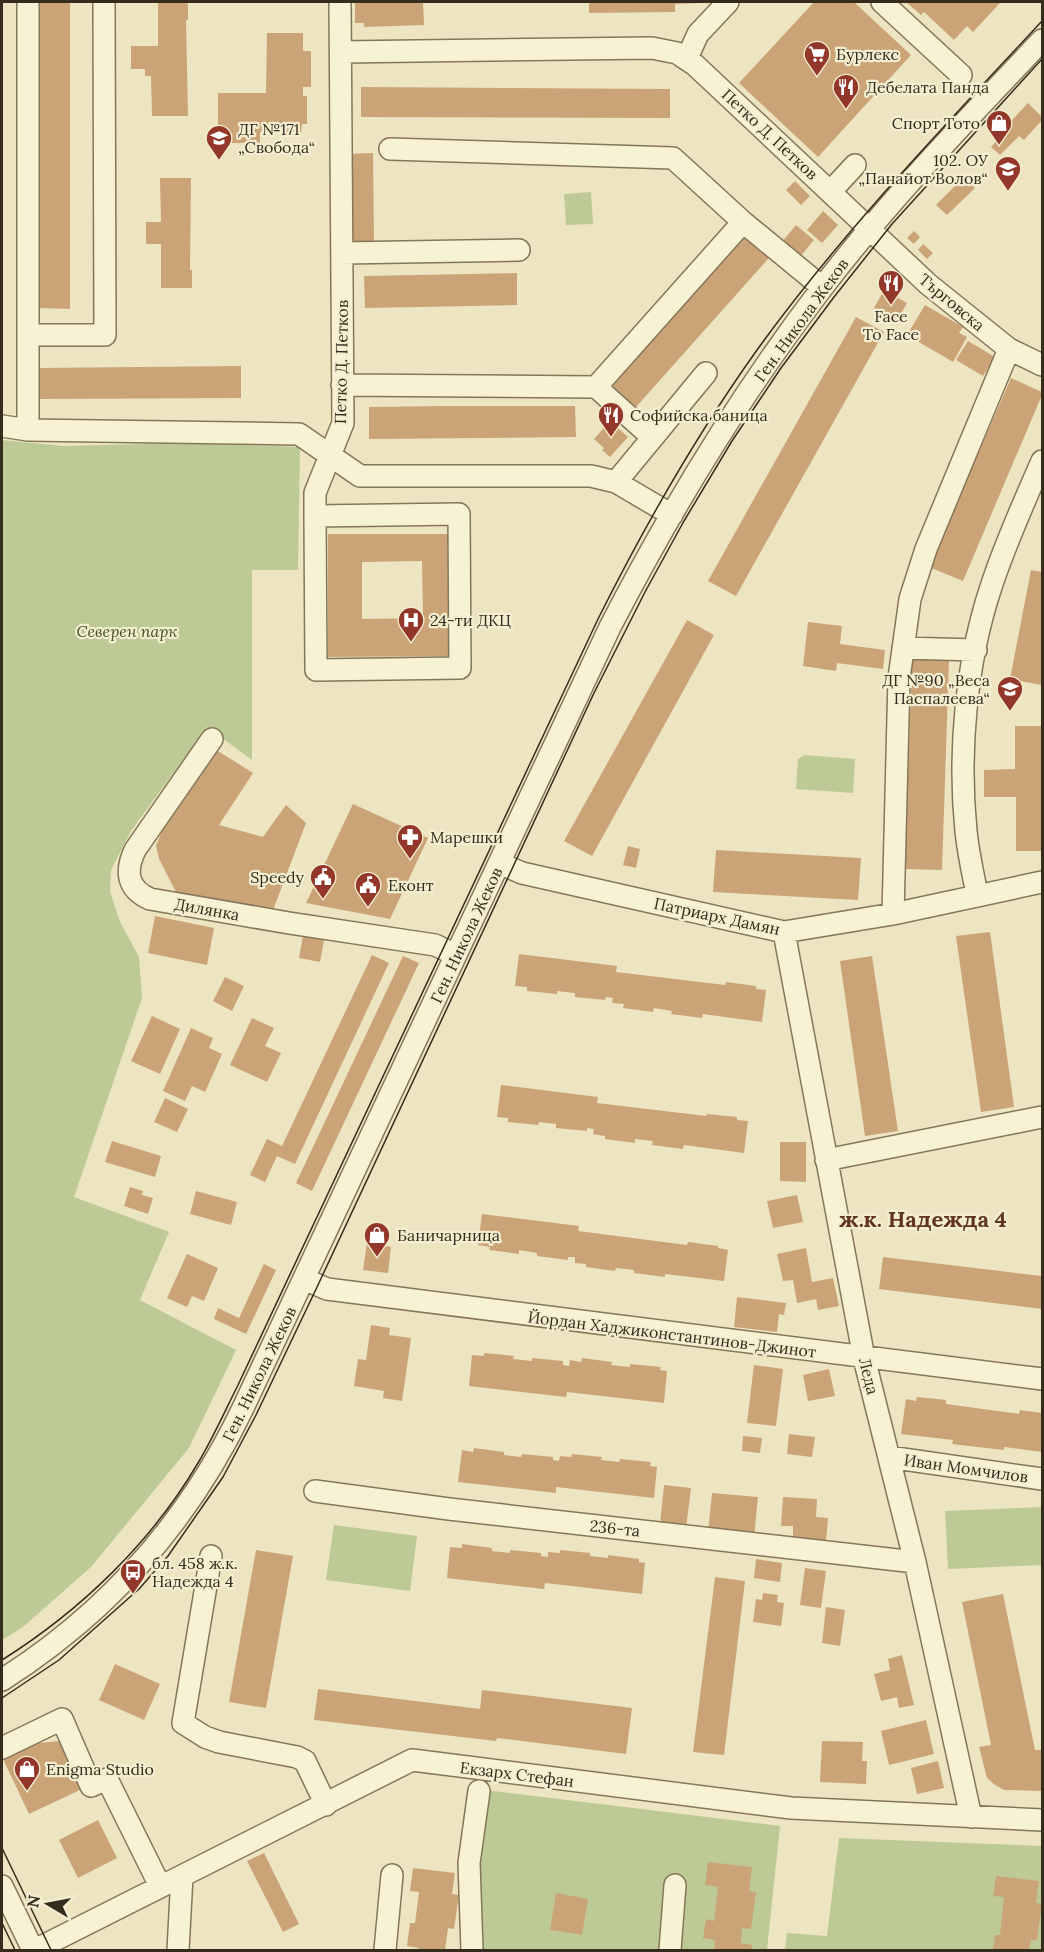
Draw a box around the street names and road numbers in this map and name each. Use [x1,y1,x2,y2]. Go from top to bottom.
street label: Петко Д. Петков [718,84,822,184]
street label: Ген. Никола Жеков [749,254,853,386]
street label: Търговска [915,269,989,335]
street label: Петко Д. Петков [330,300,352,424]
street label: Ген. Никола Жеков [426,864,506,1006]
street label: Дилянка [173,893,241,925]
street label: Патриарх Дамян [652,893,782,939]
street label: Ген. Никола Жеков [218,1303,300,1445]
street label: Йордан Хаджиконстантинов-Джинот [527,1306,817,1362]
street label: Леда [855,1356,883,1396]
street label: Иван Момчилов [903,1449,1029,1487]
street label: 236-та [589,1515,641,1541]
street label: Екзарх Стефан [459,1757,575,1791]

